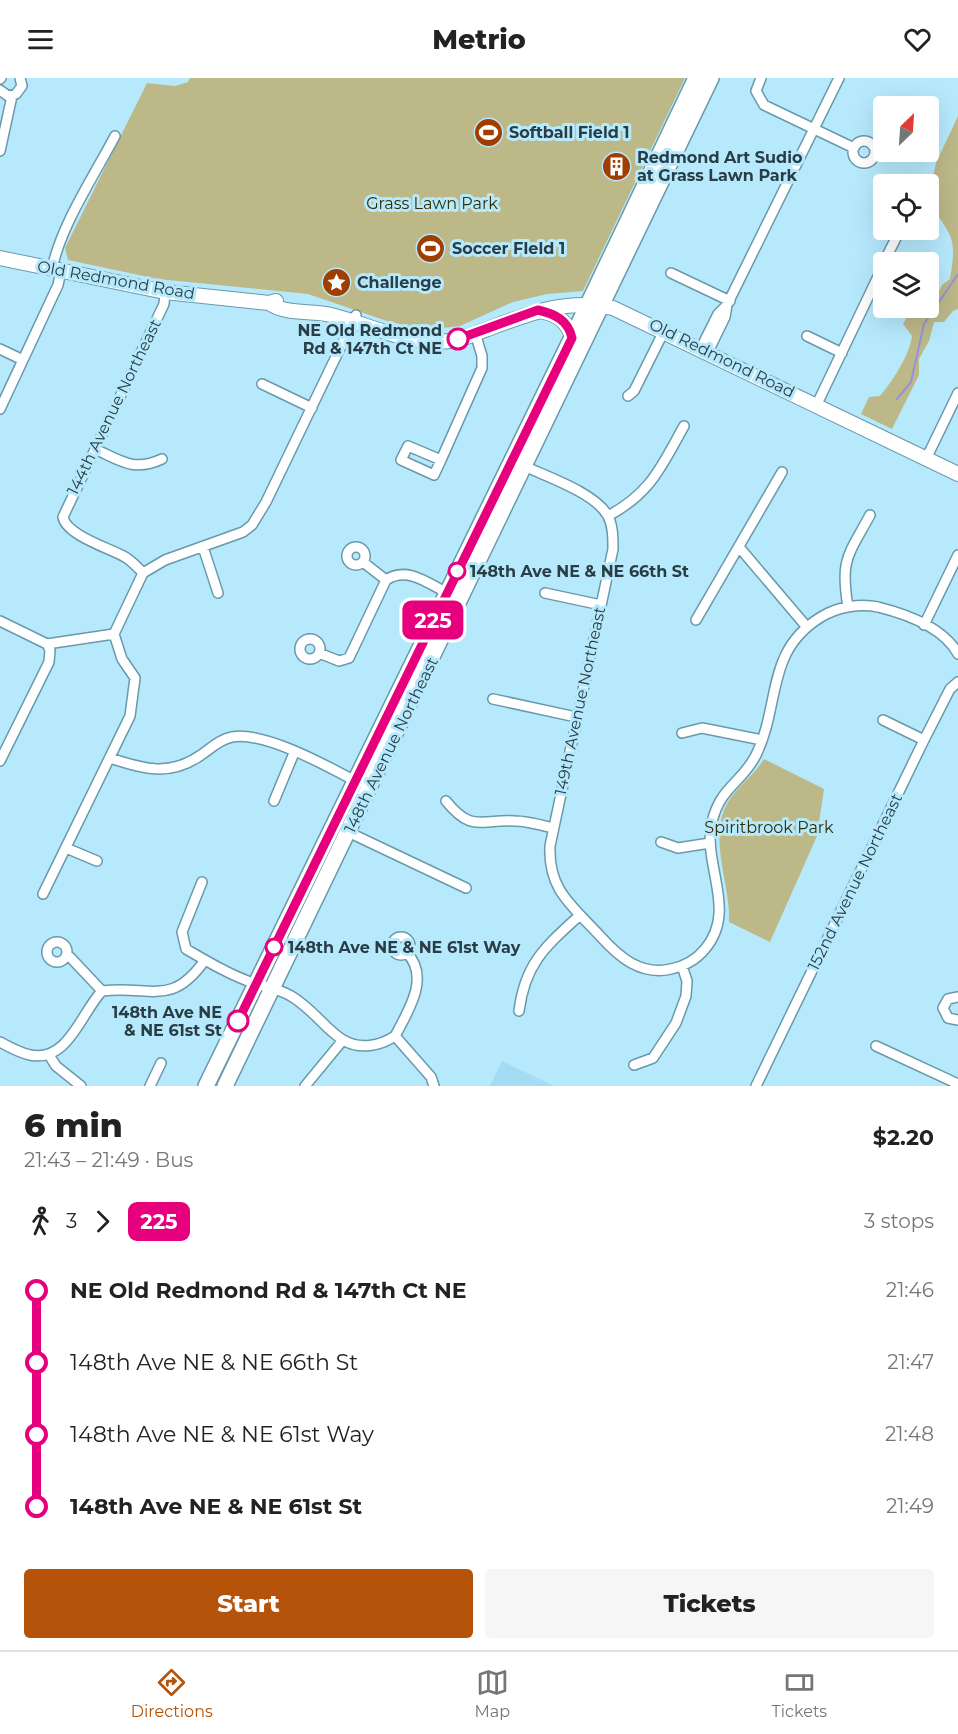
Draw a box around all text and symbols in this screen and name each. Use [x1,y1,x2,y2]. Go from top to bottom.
icon: menu [24,23,57,56]
text: Metrio [432,23,526,56]
icon: heart [901,23,934,56]
north arrow [873,96,939,162]
map controls [873,96,939,318]
sports icon: Softball Field 1 [472,116,504,148]
place label: Softball Field 1 [509,123,630,142]
place label: Redmond Art Sudio at Grass Lawn Park [637,148,802,185]
building icon: Redmond Art Sudio at Grass Lawn Park [600,150,632,182]
button: locate [873,174,939,240]
park label: Grass Lawn Park [366,194,498,213]
sports icon: Soccer FIeld 1 [415,232,447,264]
place label: Soccer FIeld 1 [452,239,565,258]
button: layers [873,252,939,318]
street label: Old Redmond Road [36,257,196,303]
place icon: Challenge [320,266,352,298]
place label: Challenge [357,273,442,292]
street label: Old Redmond Road [646,314,798,402]
street label: 144th Avenue Northeast [63,316,165,498]
place label: NE Old Redmond Rd & 147th Ct NE [297,321,442,358]
marker: NE Old Redmond Rd & 147th Ct NE [447,328,469,350]
marker: 148th Ave NE & NE 66th St [448,562,466,580]
place label: 148th Ave NE & NE 66th St [470,562,689,581]
line badge: 225 [398,600,468,640]
street label: 149th Avenue Northeast [551,604,609,797]
text: 225 [414,608,452,633]
street label: 148th Avenue Northeast [340,654,442,836]
street label: 152nd Avenue Northeast [804,790,906,974]
park label: Spiritbrook Park [704,818,834,837]
marker: 148th Ave NE & NE 61st Way [265,938,283,956]
place label: 148th Ave NE & NE 61st Way [288,938,521,957]
place label: 148th Ave NE & NE 61st St [112,1003,222,1040]
marker: 148th Ave NE & NE 61st St [227,1010,249,1032]
text: 6 min [24,1105,123,1145]
text: $2.20 [873,1124,934,1151]
text: 21:43 – 21:49 · Bus [24,1148,193,1172]
icon: walk [24,1205,57,1238]
icon: forward [86,1205,119,1238]
text: 3 [66,1209,77,1233]
text: 225 [140,1209,178,1234]
text: 3 stops [864,1209,934,1233]
text: NE Old Redmond Rd & 147th Ct NE [70,1277,466,1304]
text: 21:46 [886,1278,934,1302]
text: 148th Ave NE & NE 66th St [70,1349,358,1376]
text: 21:47 [887,1350,934,1374]
text: 148th Ave NE & NE 61st Way [70,1421,374,1448]
text: 21:48 [885,1422,934,1446]
text: 148th Ave NE & NE 61st St [70,1493,362,1520]
text: 21:49 [886,1494,934,1518]
button: Start [24,1569,473,1638]
button: Tickets [485,1569,934,1638]
tab: Directions [131,1666,213,1721]
tab: Map [474,1666,510,1721]
tab: Tickets [772,1666,827,1721]

